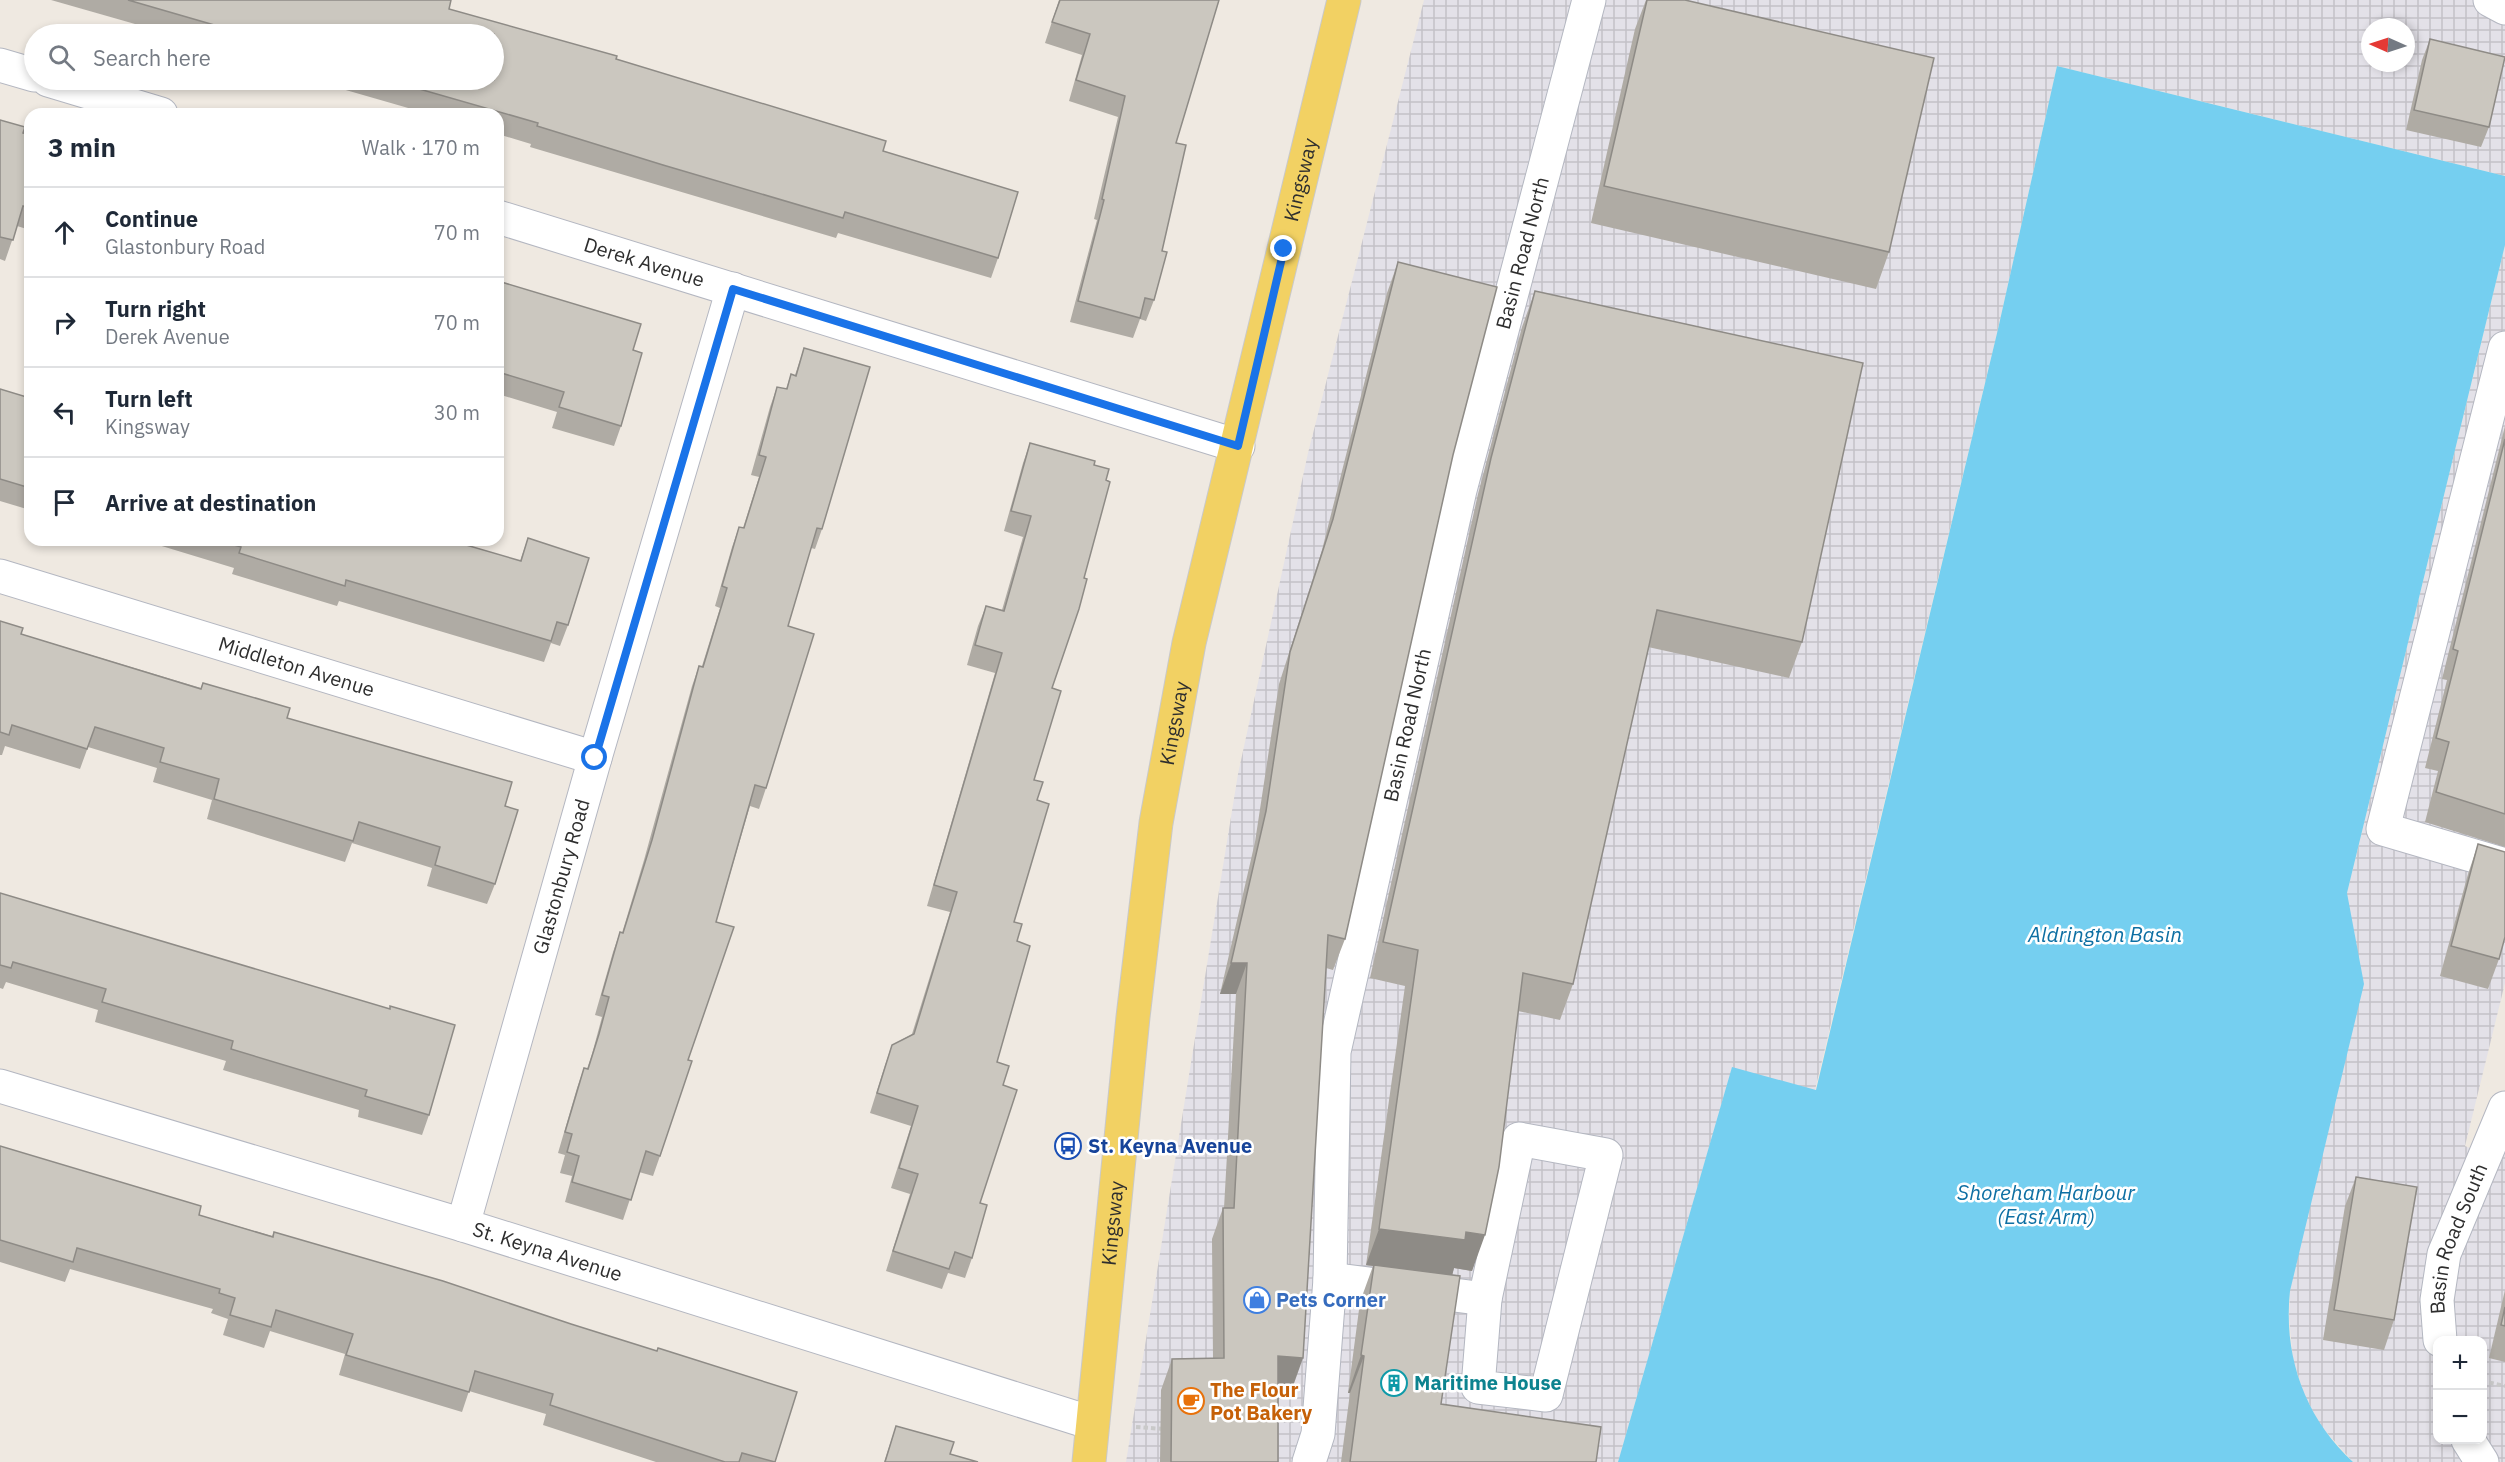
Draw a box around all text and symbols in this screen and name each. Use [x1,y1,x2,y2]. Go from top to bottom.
north arrow [2361,18,2415,72]
search box [24,24,504,90]
icon: search [45,41,78,74]
text: Search here [93,43,211,72]
text: 3 min [48,130,116,164]
text: Walk · 170 m [362,134,480,161]
street label: Kingsway [1277,135,1323,224]
street label: Basin Road North [1489,174,1555,332]
text: Continue [105,204,198,233]
icon: ahead [48,216,81,249]
text: 70 m [434,219,480,246]
street label: Derek Avenue [581,230,708,293]
text: Glastonbury Road [105,233,265,260]
route end [1270,235,1296,261]
text: Turn right [105,294,206,323]
icon: right [48,306,81,339]
text: 70 m [434,309,480,336]
text: Derek Avenue [105,323,230,350]
text: Turn left [105,384,193,413]
icon: left [48,396,81,429]
text: 30 m [434,399,480,426]
text: Kingsway [105,413,190,440]
icon: arrive [48,486,81,519]
text: Arrive at destination [105,488,316,517]
street label: Middleton Avenue [215,630,378,703]
street label: Basin Road North [1377,646,1437,804]
street label: Kingsway [1153,679,1195,767]
route start [581,744,607,770]
street label: Glastonbury Road [526,796,596,957]
water label: Aldrington Basin [2027,920,2182,948]
bus stop icon: St. Keyna Avenue [1053,1131,1083,1161]
place label: St. Keyna Avenue [1088,1132,1252,1159]
street label: Basin Road South [2423,1159,2494,1315]
water label: Shoreham Harbour (East Arm) [1957,1178,2136,1230]
street label: Kingsway [1095,1180,1130,1267]
street label: St. Keyna Avenue [469,1215,626,1287]
shop icon: Pets Corner [1242,1285,1272,1315]
place label: Pets Corner [1276,1286,1386,1313]
map controls [2433,1336,2487,1444]
button: + [2433,1336,2487,1390]
building icon: Maritime House [1379,1368,1409,1398]
place label: Maritime House [1414,1369,1562,1396]
place label: The Flour Pot Bakery [1210,1376,1312,1426]
cafe icon: The Flour Pot Bakery [1176,1386,1206,1416]
button: − [2433,1390,2487,1444]

